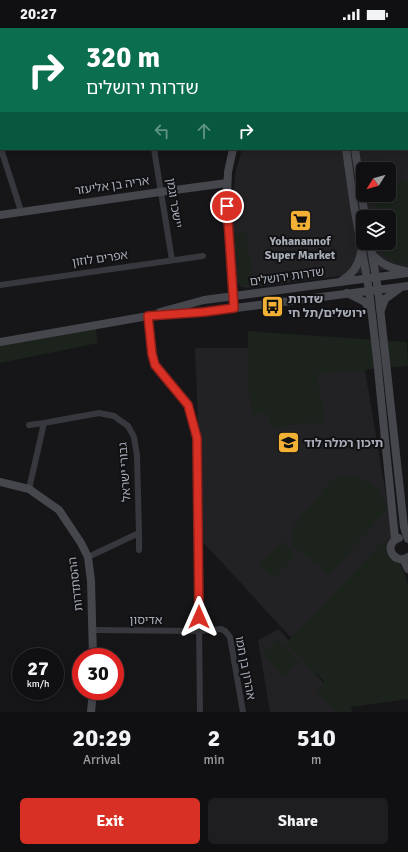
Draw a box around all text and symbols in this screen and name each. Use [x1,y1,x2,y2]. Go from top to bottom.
text: 20:27 [20,5,57,23]
text: 320 m [86,41,160,75]
icon: right [20,44,72,96]
text: שדרות ירושלים [86,77,199,99]
icon: left [151,120,173,142]
icon: ahead [193,120,215,142]
icon: right [235,120,257,142]
north arrow [356,162,396,202]
map controls [356,162,396,250]
street label: אריה בן אליעזר [74,173,151,199]
street label: יישכר וגמן [163,177,185,229]
pin [210,189,244,223]
icon: arrive [216,195,238,217]
supermarket icon: Yohanannof Super Market [287,207,313,233]
button: layers [356,210,396,250]
place label: Yohanannof Super Market [265,234,336,263]
street label: אפרים לוזון [71,248,129,270]
street label: שדרות ירושלים [249,264,325,290]
place label: שדרות ירושלים/תל חי [288,292,366,321]
bus stop icon: שדרות ירושלים/תל חי [260,293,286,319]
school or university icon: תיכון רמלה לוד [275,430,301,456]
place label: תיכון רמלה לוד [304,436,383,451]
street label: גבורי ישראל [115,441,135,502]
street label: ההסתדרות [65,556,87,612]
position arrow [178,596,220,638]
street label: אדיסון [130,613,163,628]
street label: אהרון בן חמו [231,635,259,702]
speed limit sign: 30 [72,648,124,700]
text: 27 [27,656,49,681]
text: km/h [27,678,49,690]
text: 20:29 [72,723,131,753]
text: 2 [208,723,220,753]
text: 510 [297,723,336,753]
text: Arrival [83,752,120,768]
text: min [204,752,225,768]
text: m [311,752,321,768]
button: Exit [20,798,200,844]
button: Share [208,798,388,844]

